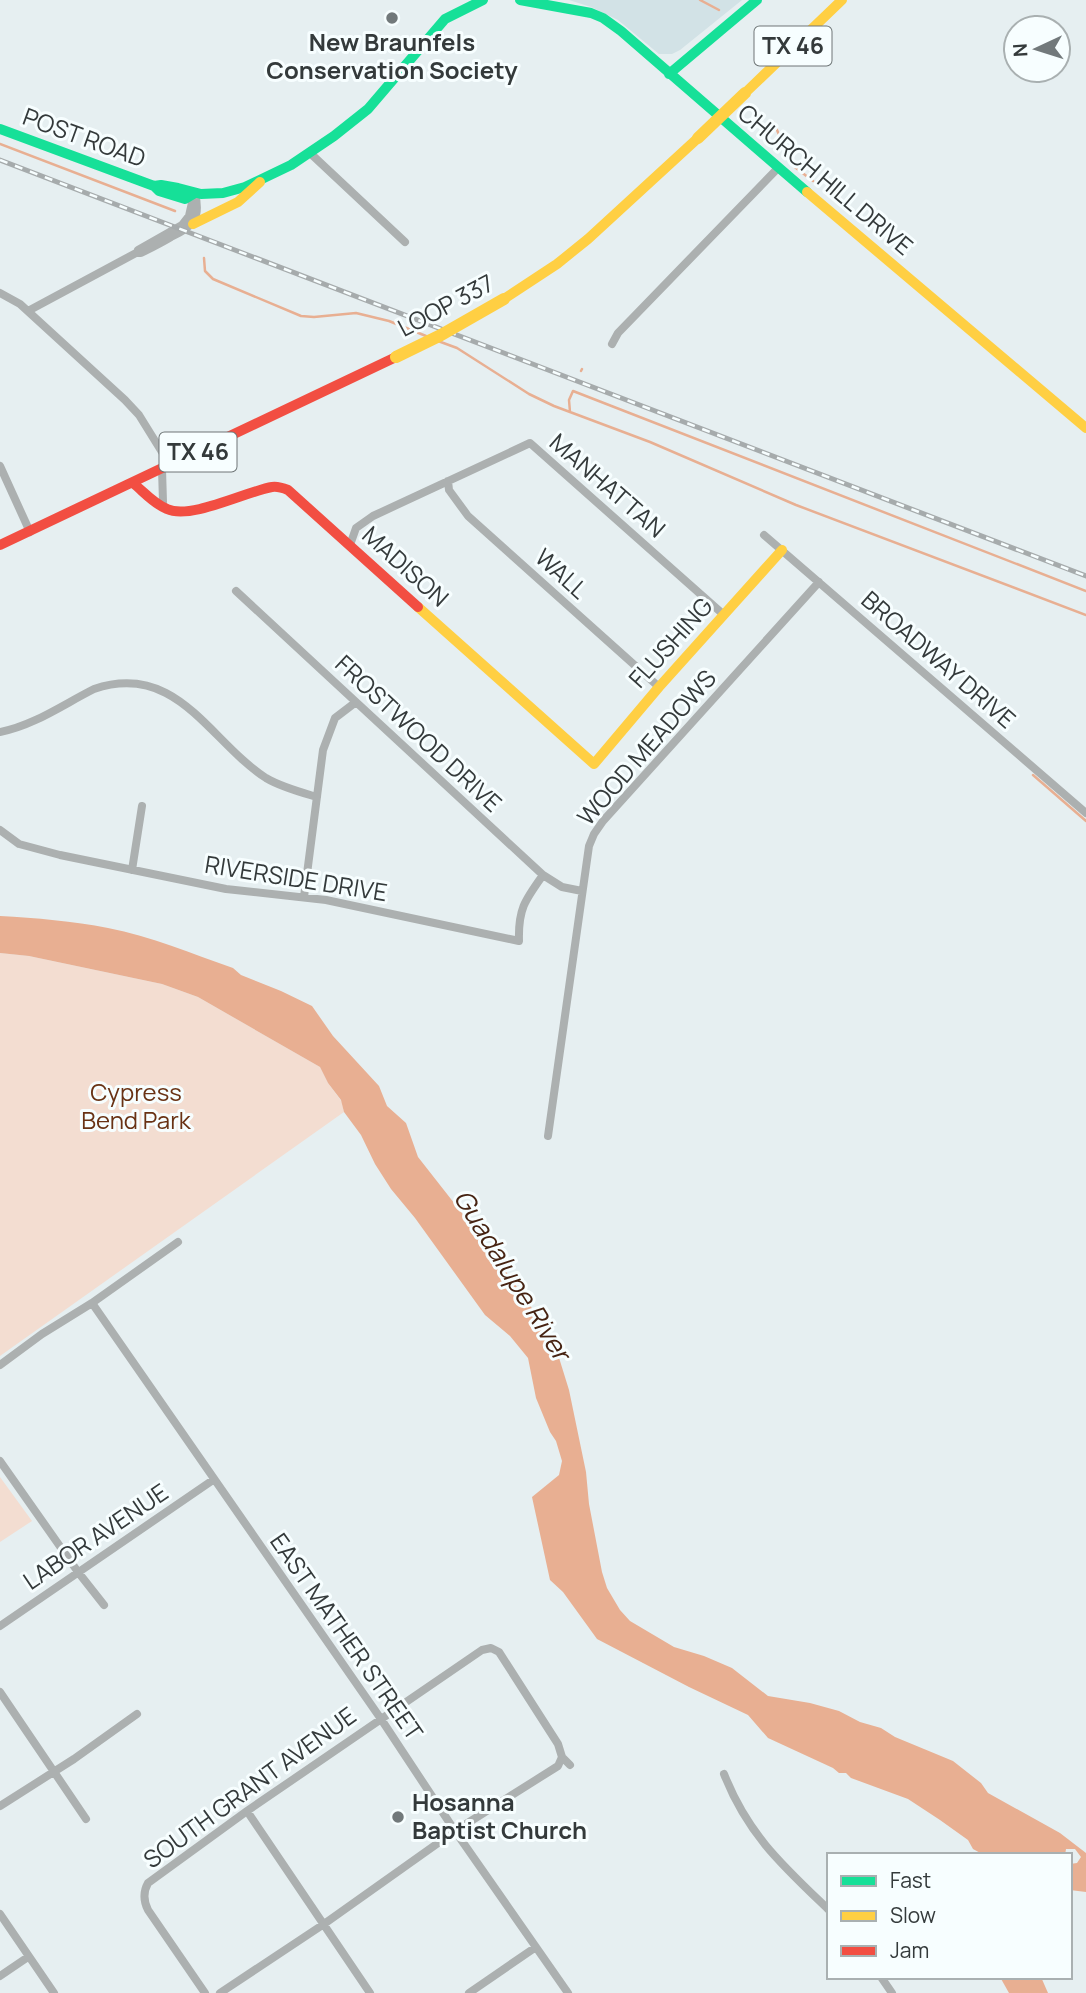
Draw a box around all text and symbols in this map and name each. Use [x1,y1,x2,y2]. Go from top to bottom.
marker: New Braunfels Conservation Society [384,10,400,26]
north arrow [1002,14,1072,84]
place label: New Braunfels Conservation Society [266,25,518,86]
road number: TX 46 [754,26,832,66]
text: N [1007,42,1033,58]
street label: CHURCH HILL DRIVE [732,96,920,262]
street label: POST ROAD [19,99,150,174]
street label: LOOP 337 [391,266,499,344]
street label: MANHATTAN [543,425,673,544]
road number: TX 46 [160,432,236,472]
street label: MADISON [356,518,456,614]
street label: WALL [528,540,596,605]
street label: BROADWAY DRIVE [855,583,1023,735]
street label: FLUSHING [621,590,719,694]
street label: FROSTWOOD DRIVE [329,647,509,819]
street label: WOOD MEADOWS [569,662,723,832]
street label: RIVERSIDE DRIVE [203,847,390,908]
park label: Cypress Bend Park [81,1075,192,1136]
water label: Guadalupe River [446,1182,582,1370]
street label: LABOR AVENUE [16,1475,174,1596]
street label: EAST MATHER STREET [263,1526,432,1747]
street label: SOUTH GRANT AVENUE [136,1698,362,1875]
place label: Hosanna Baptist Church [412,1785,587,1846]
marker: Hosanna Baptist Church [390,1809,406,1825]
legend [827,1853,1072,1979]
text: Fast [890,1866,931,1894]
text: Slow [890,1901,936,1929]
text: Jam [890,1936,929,1964]

